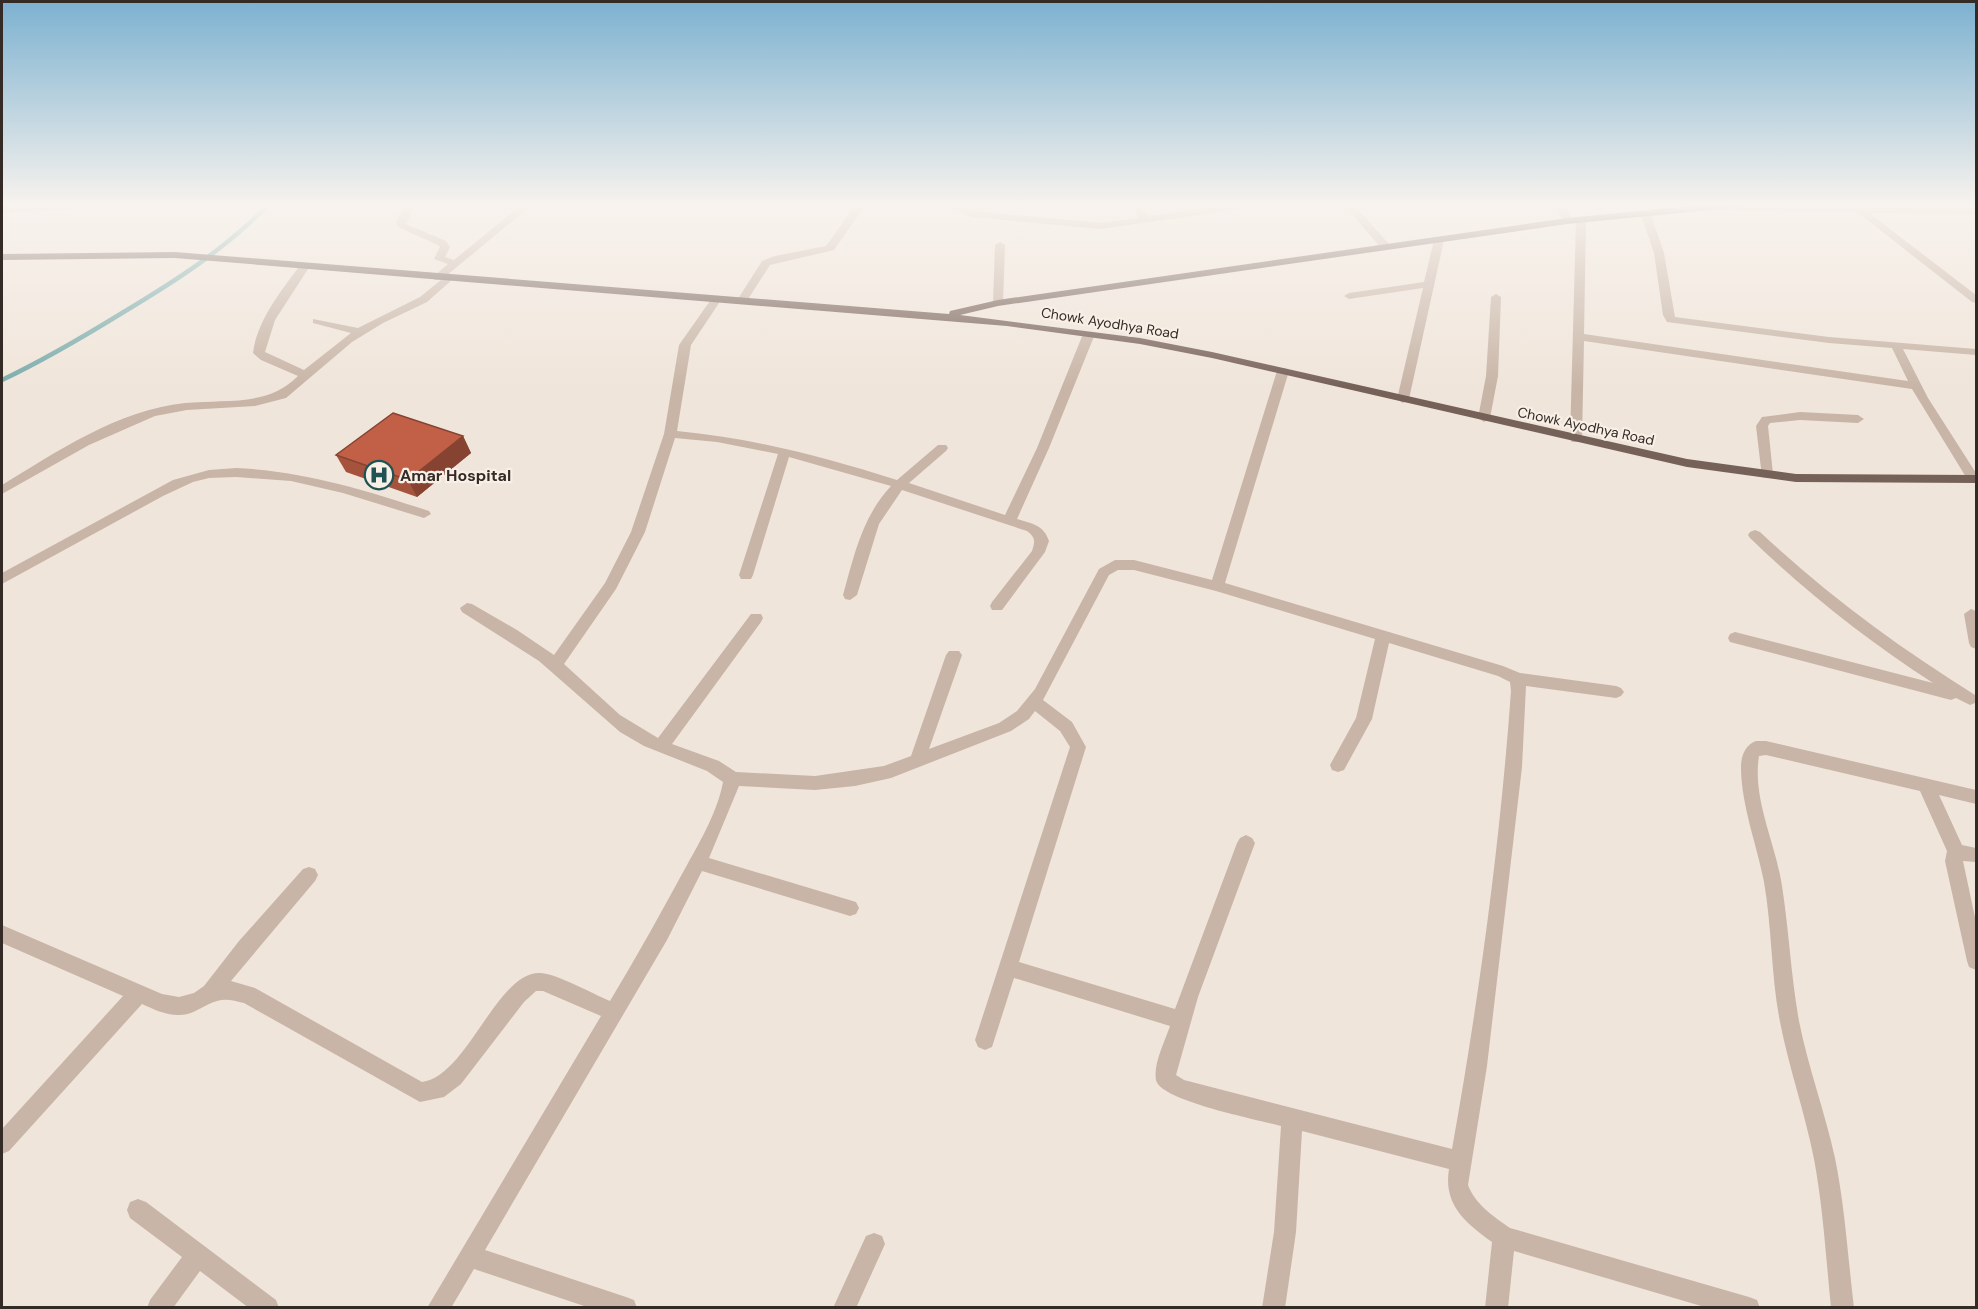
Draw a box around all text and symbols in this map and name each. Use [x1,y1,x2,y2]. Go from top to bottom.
street label: Chowk Ayodhya Road [1040,303,1180,343]
street label: Chowk Ayodhya Road [1516,403,1656,449]
hospital icon: Amar Hospital [363,459,395,491]
place label: Amar Hospital [400,465,511,486]

